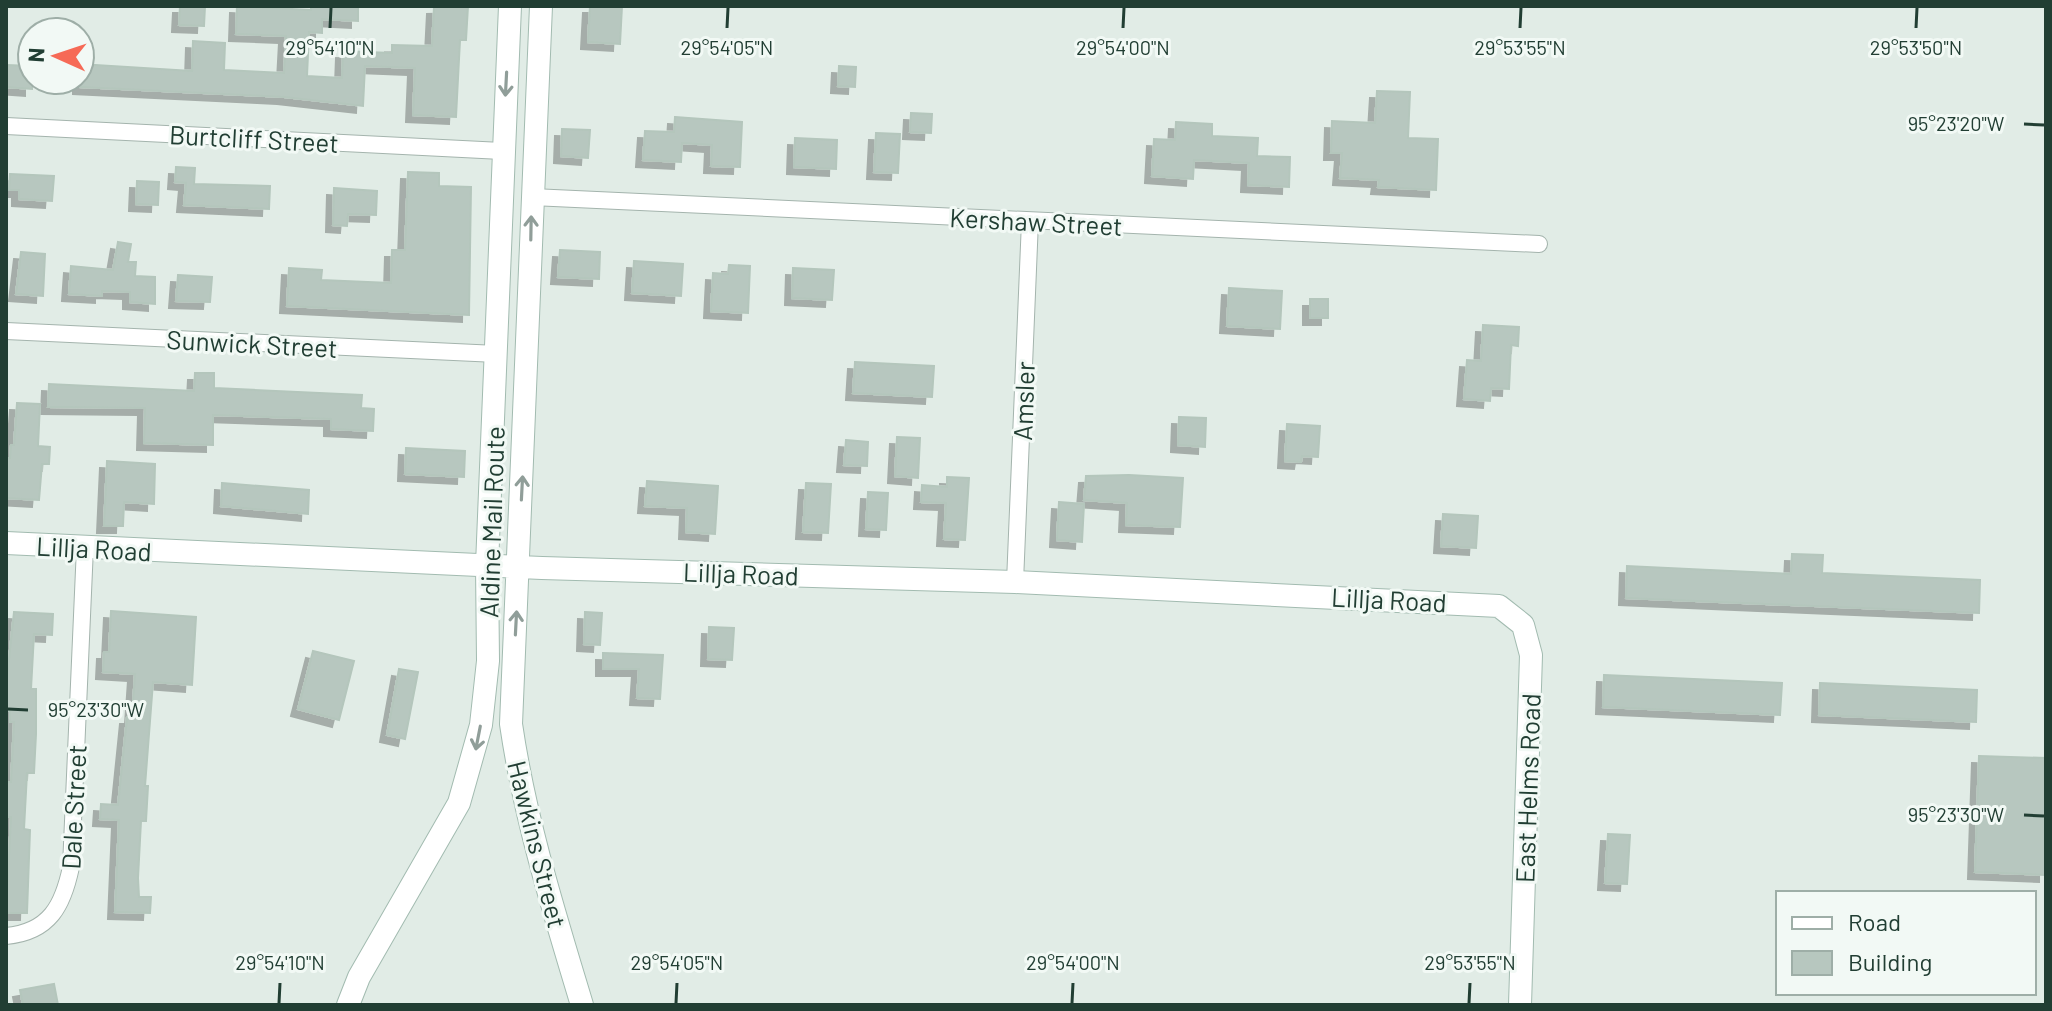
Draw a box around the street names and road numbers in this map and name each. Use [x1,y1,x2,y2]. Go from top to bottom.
street label: Burtcliff Street [169,118,339,158]
street label: Kershaw Street [949,201,1123,241]
street label: Sunwick Street [166,323,338,363]
street label: Amsler [1006,360,1040,441]
street label: Aldine Mail Route [472,425,510,619]
street label: Lillja Road [35,529,153,567]
street label: Lillja Road [683,555,799,591]
street label: Lillja Road [1330,580,1448,618]
street label: East Helms Road [1508,693,1546,883]
street label: Dale Street [54,744,92,870]
street label: Hawkins Street [502,757,574,931]

